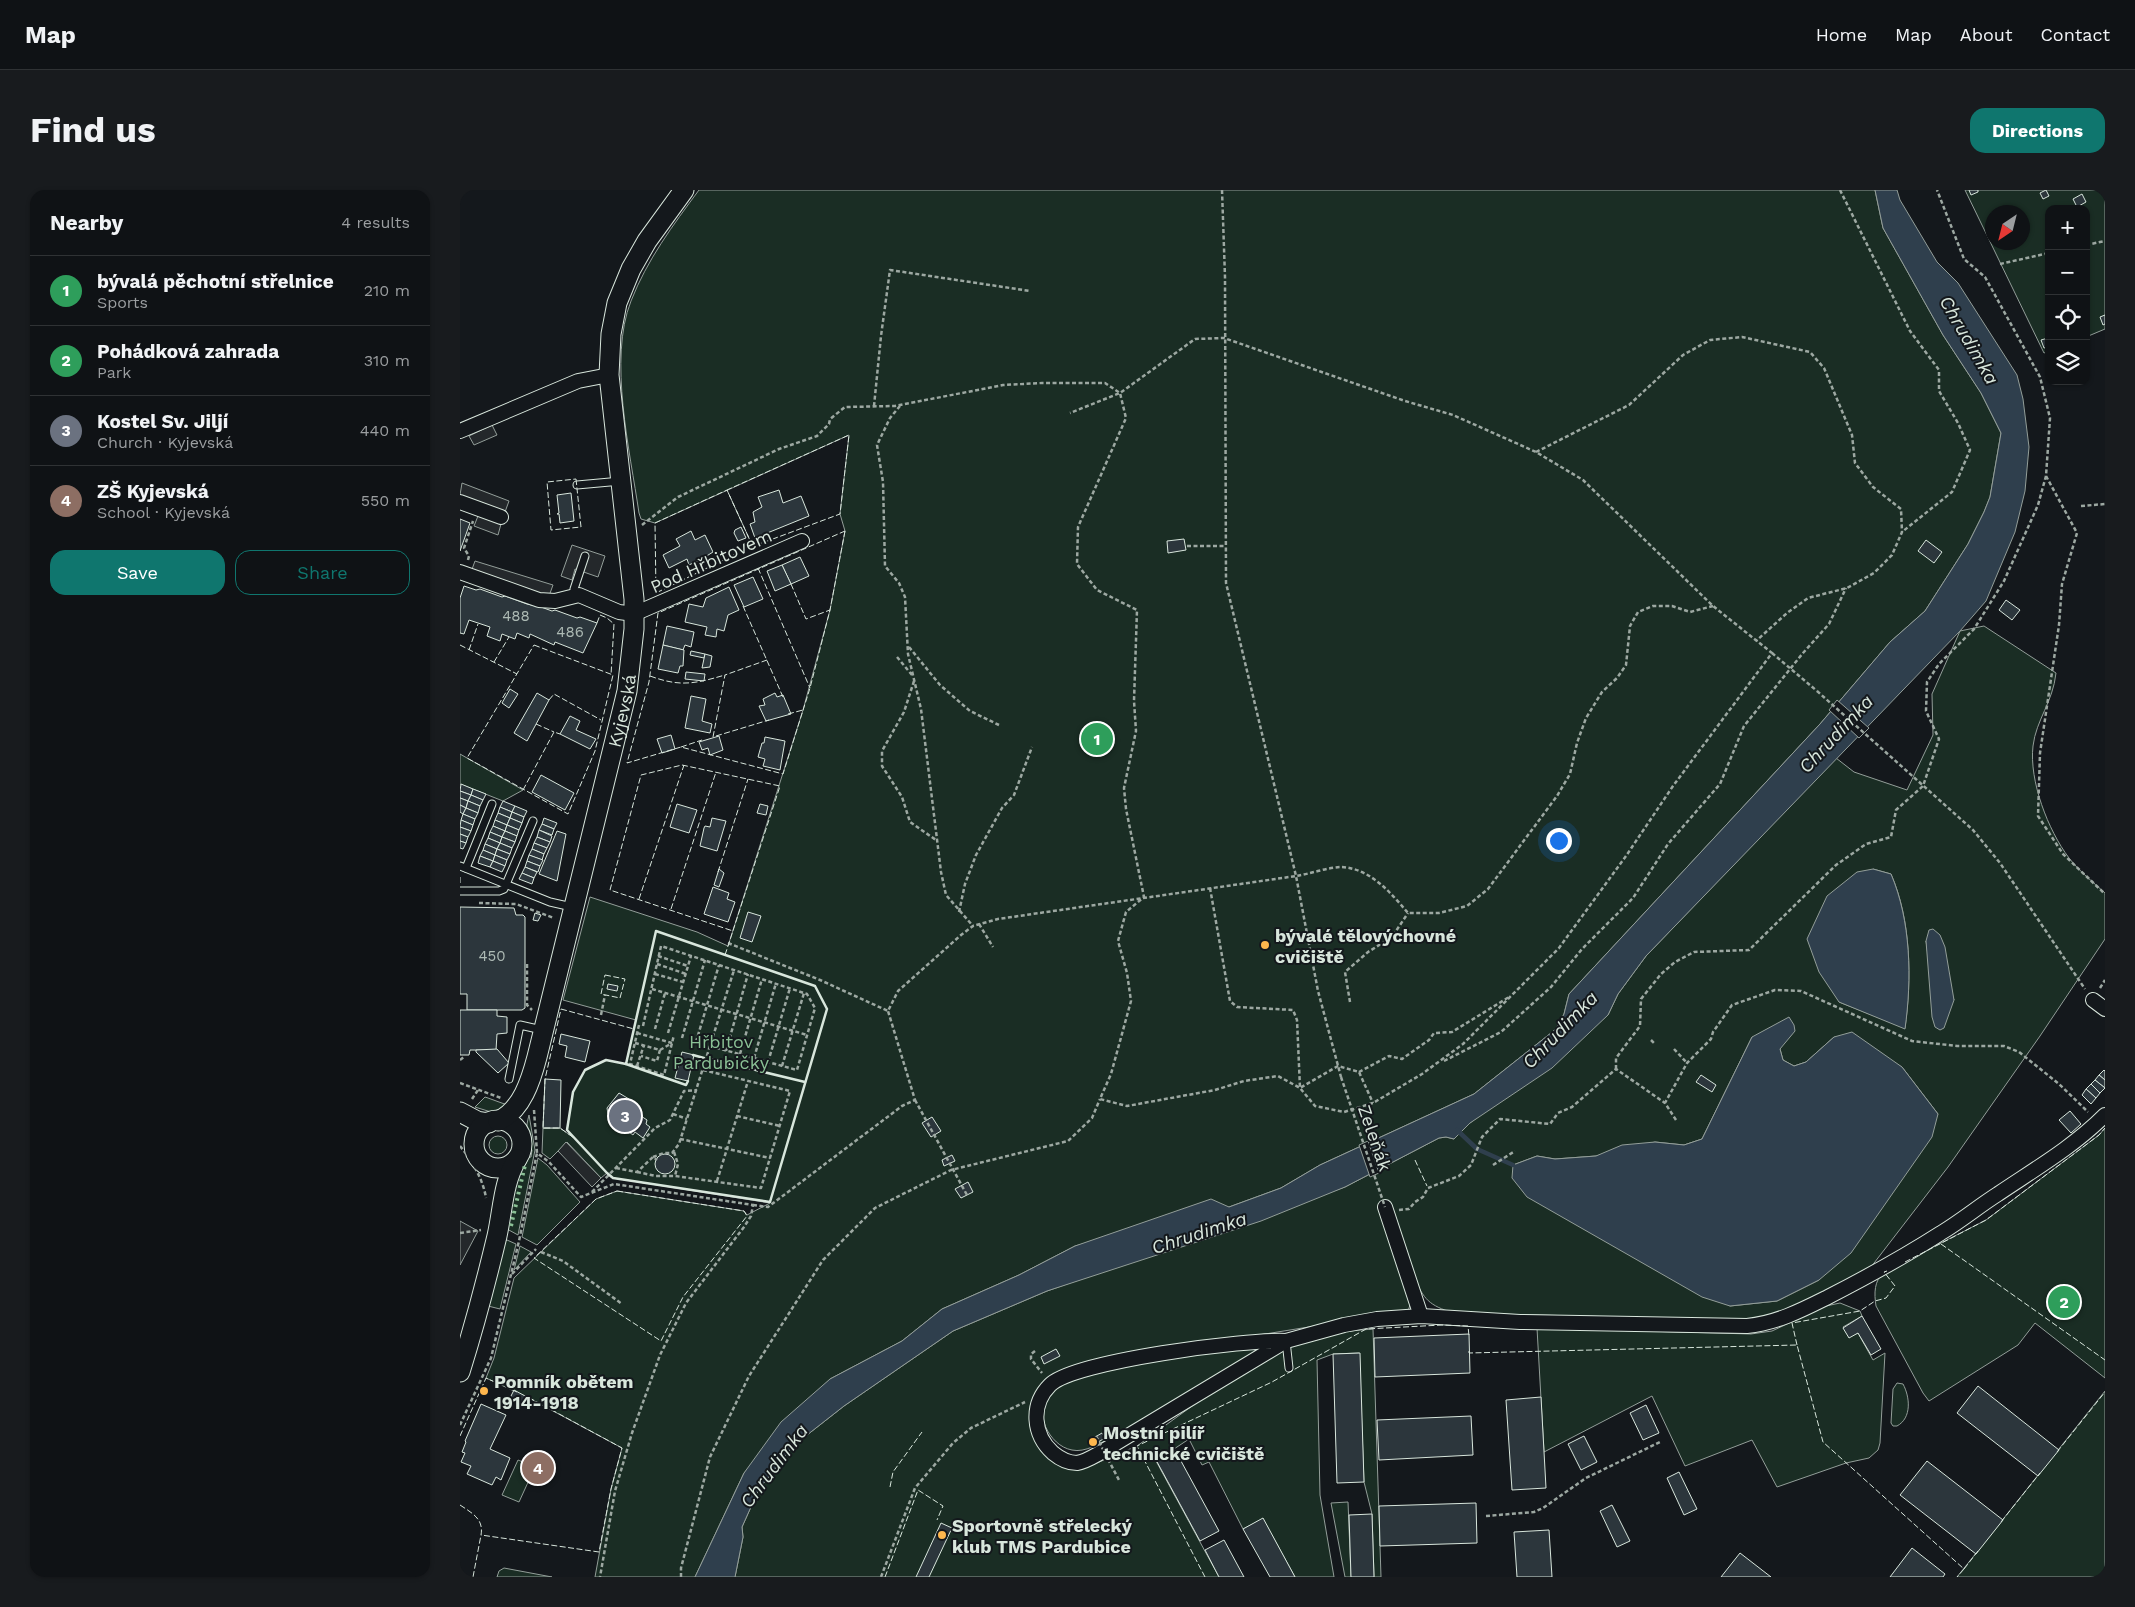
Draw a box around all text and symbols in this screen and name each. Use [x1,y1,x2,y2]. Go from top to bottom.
text: Map [25,21,76,49]
text: Home [1816,24,1867,45]
text: Map [1895,24,1932,45]
text: About [1960,24,2012,45]
text: Contact [2040,24,2110,45]
button: Directions [1970,108,2105,153]
text: Find us [30,109,156,151]
north arrow [1985,205,2030,250]
map controls [2045,205,2090,385]
button: + [2045,205,2090,250]
text: Nearby [50,210,123,235]
text: 4 results [341,213,410,232]
button: − [2045,250,2090,295]
text: bývalá pěchotní střelnice [97,270,334,293]
text: 1 [63,281,69,300]
text: 210 m [364,281,410,300]
water label: Chrudimka [1934,291,2004,389]
text: Sports [97,293,148,312]
button: locate [2045,295,2090,340]
text: Pohádková zahrada [97,340,279,363]
button: layers [2045,340,2090,385]
text: 2 [61,351,71,370]
text: 310 m [364,351,410,370]
text: Park [97,363,131,382]
text: Kostel Sv. Jiljí [97,410,228,433]
text: 3 [61,421,71,440]
text: 440 m [360,421,410,440]
text: Church · Kyjevská [97,433,233,452]
text: ZŠ Kyjevská [97,480,209,503]
text: 4 [61,491,71,510]
text: 550 m [361,491,410,510]
text: School · Kyjevská [97,503,230,522]
street label: Pod Hřbitovem [647,525,775,597]
button: Save [50,550,225,595]
button: Share [235,550,410,595]
house number: 488 [502,607,530,625]
house number: 486 [556,623,584,641]
street label: Kyjevská [603,673,639,749]
water label: Chrudimka [1794,690,1878,778]
pin: 1 [1081,720,1113,758]
your location [1546,828,1572,854]
place label: bývalé tělovýchovné cvičiště [1275,925,1456,967]
marker: bývalé tělovýchovné cvičiště [1259,939,1271,951]
house number: 450 [478,947,506,965]
water label: Chrudimka [1517,986,1603,1074]
park label: Hřbitov Pardubičky [673,1031,770,1073]
pin: 3 [609,1097,641,1135]
street label: Zeleňák [1354,1102,1396,1174]
water label: Chrudimka [1148,1207,1250,1259]
pin: 2 [2048,1283,2080,1321]
place label: Pomník obětem 1914-1918 [494,1371,634,1413]
marker: Pomník obětem 1914-1918 [478,1385,490,1397]
water label: Chrudimka [735,1419,813,1512]
place label: Mostní pilíř technické cvičiště [1103,1422,1264,1464]
marker: Mostní pilíř technické cvičiště [1087,1436,1099,1448]
pin: 4 [522,1449,554,1487]
place label: Sportovně střelecký klub TMS Pardubice [952,1515,1133,1557]
marker: Sportovně střelecký klub TMS Pardubice [936,1529,948,1541]

